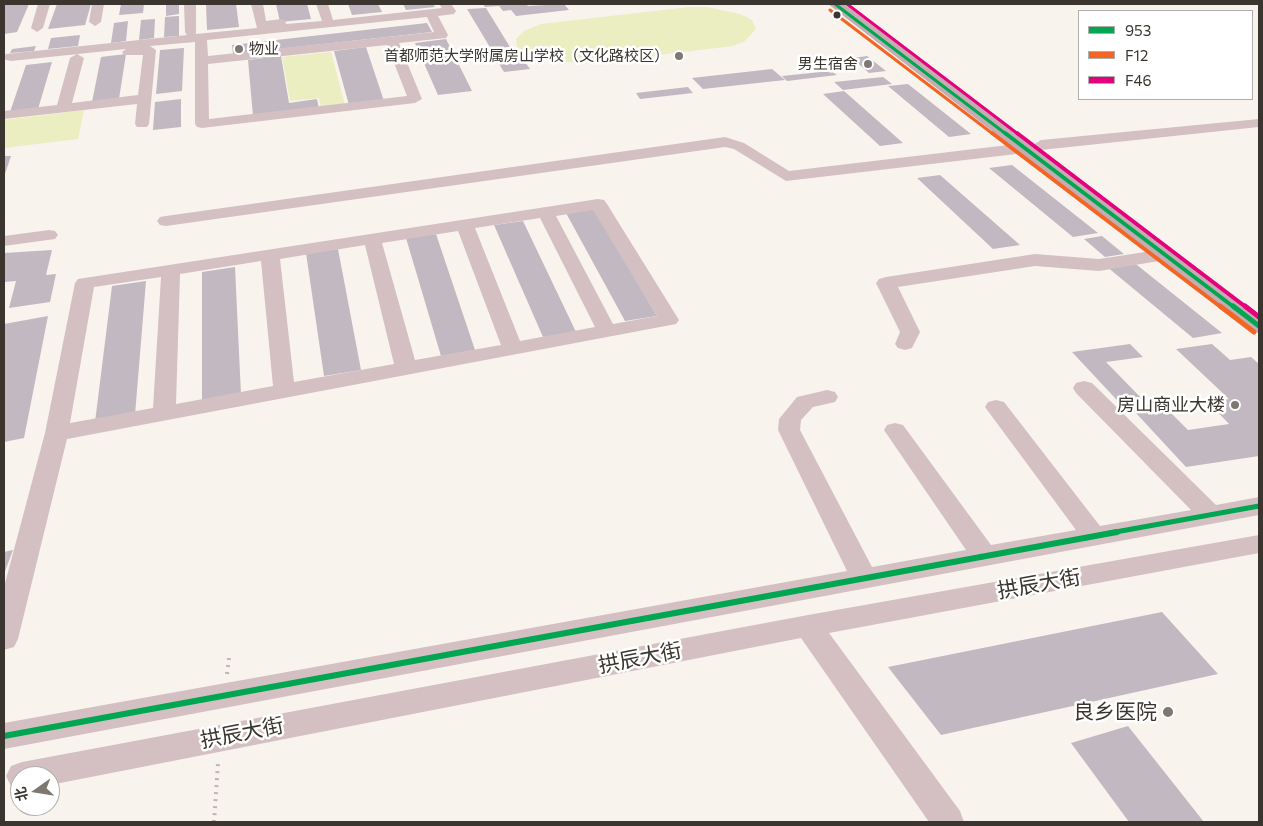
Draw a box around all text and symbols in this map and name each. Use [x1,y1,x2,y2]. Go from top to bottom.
unlabelled marker [832,10,842,20]
legend [1078,10,1253,100]
text: 953 [1125,21,1151,39]
place label: 物业 [249,40,279,58]
marker: 物业 [233,43,245,55]
text: F12 [1125,46,1148,64]
place label: 首都师范大学附属房山学校（文化路校区） [384,47,669,65]
marker: 首都师范大学附属房山学校（文化路校区） [673,50,685,62]
place label: 男生宿舍 [798,55,858,73]
marker: 男生宿舍 [862,58,874,70]
text: F46 [1125,71,1152,89]
place label: 房山商业大楼 [1117,394,1225,416]
marker: 房山商业大楼 [1229,399,1241,411]
street label: 拱辰大街 [995,564,1083,604]
street label: 拱辰大街 [596,638,684,678]
place label: 良乡医院 [1073,699,1157,725]
marker: 良乡医院 [1161,705,1175,719]
street label: 拱辰大街 [198,713,286,753]
north arrow [10,766,60,816]
text: 北 [11,786,31,803]

